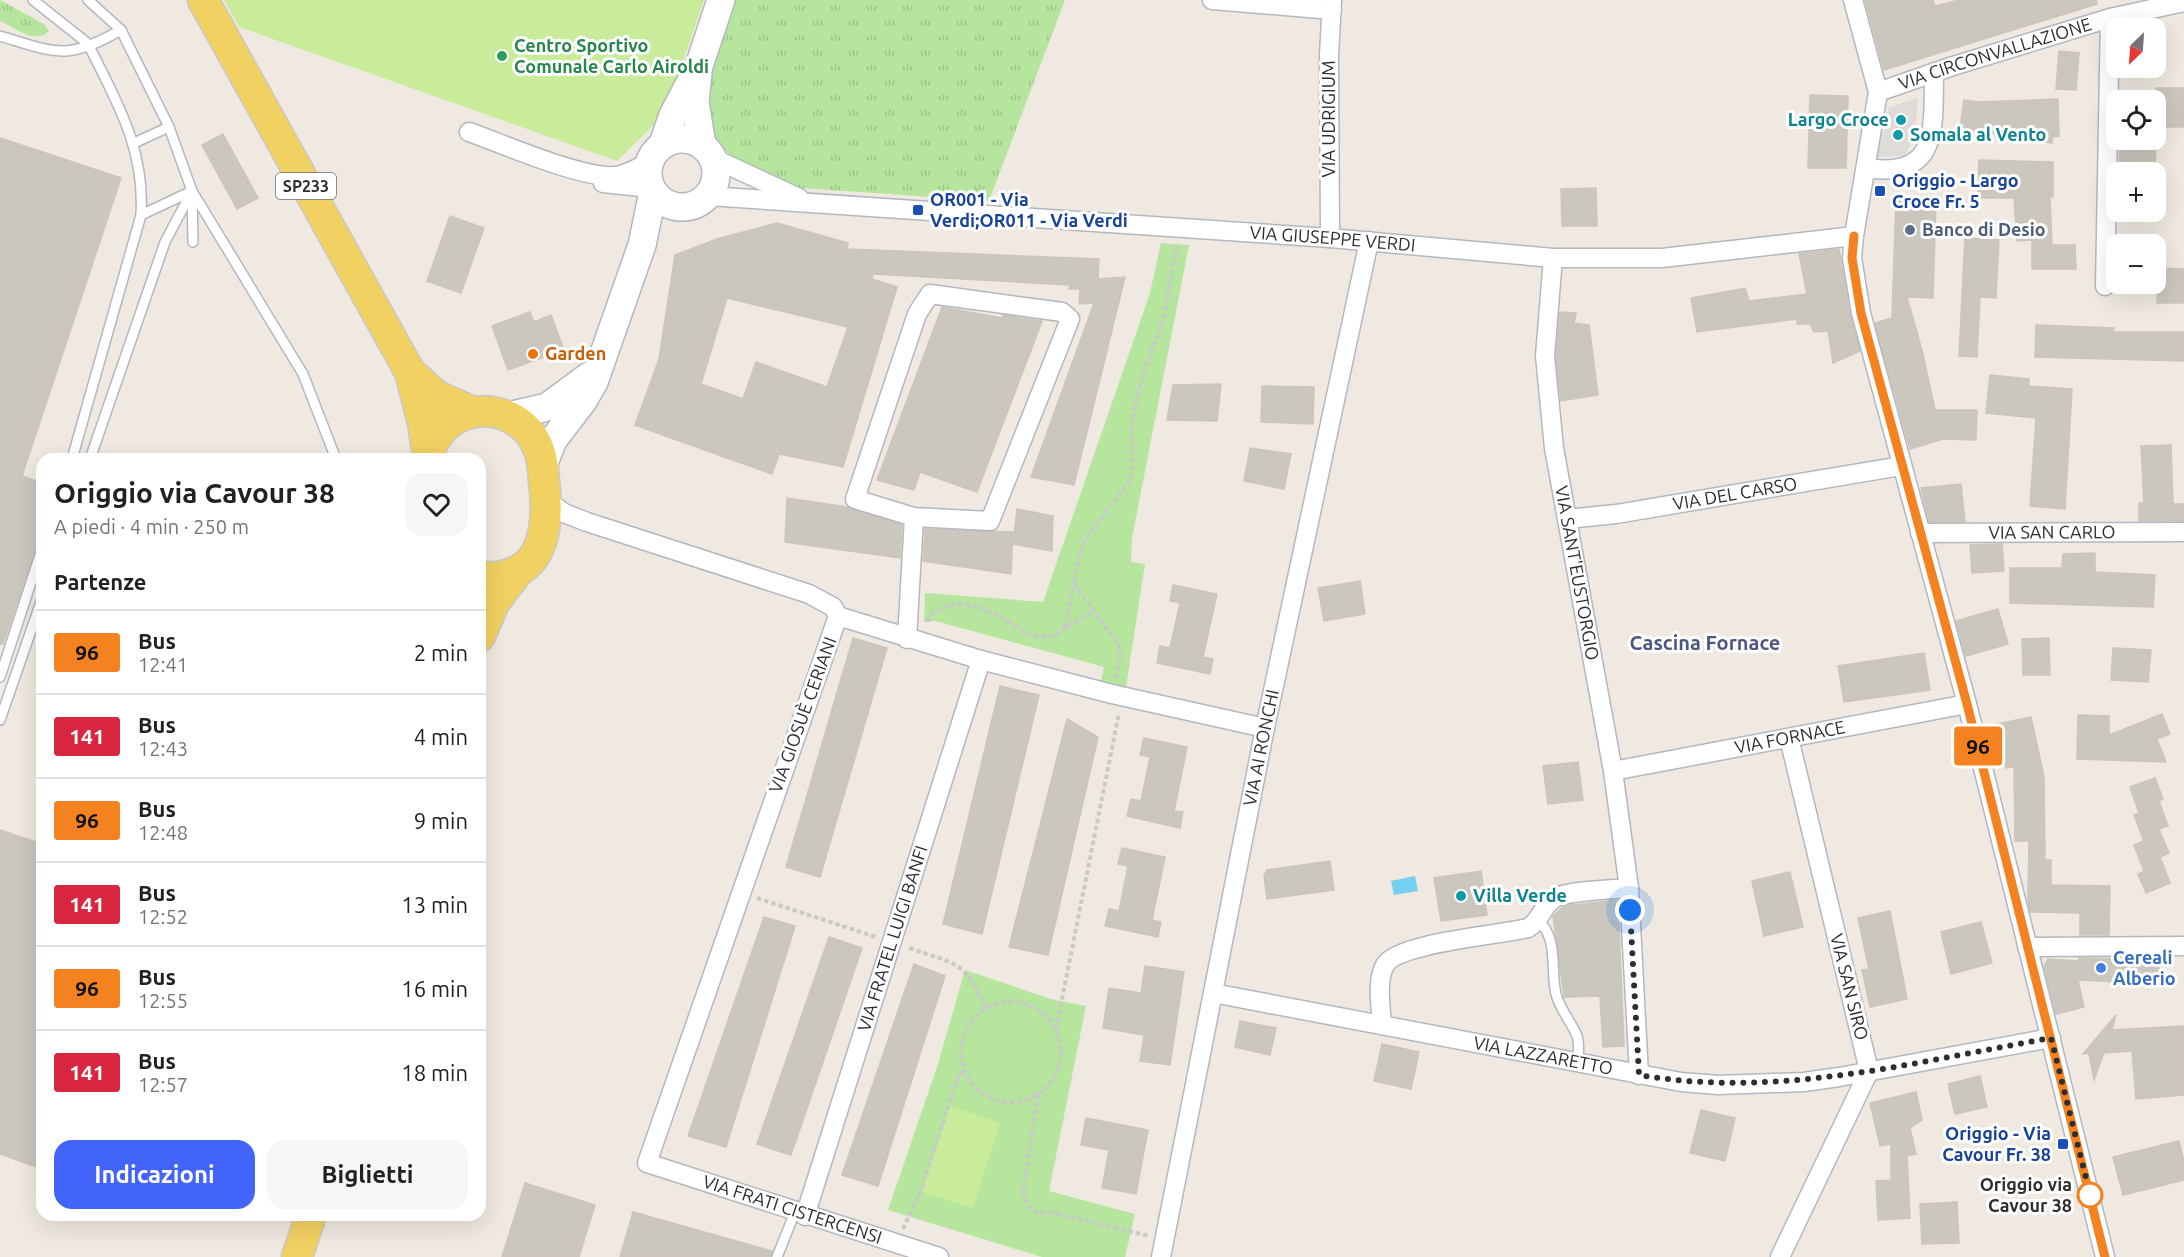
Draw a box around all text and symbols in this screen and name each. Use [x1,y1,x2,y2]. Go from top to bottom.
street label: VIA CIRCONVALLAZIONE [1896,13,2093,93]
north arrow [2106,18,2166,78]
map controls [2106,18,2166,294]
place label: Centro Sportivo Comunale Carlo Airoldi [514,35,709,76]
marker: Centro Sportivo Comunale Carlo Airoldi [495,49,509,63]
street label: VIA UDRIGIUM [1318,60,1338,178]
button: locate [2106,90,2166,150]
place label: Largo Croce [1788,109,1889,129]
marker: Largo Croce [1894,113,1908,127]
place label: Somala al Vento [1910,124,2046,144]
marker: Somala al Vento [1891,128,1905,142]
button: + [2106,162,2166,222]
place label: Origgio - Largo Croce Fr. 5 [1892,170,2019,211]
road number: SP233 [276,173,336,199]
marker: Origgio - Largo Croce Fr. 5 [1873,184,1887,198]
place label: OR001 - Via Verdi;OR011 - Via Verdi [930,189,1128,230]
marker: OR001 - Via Verdi;OR011 - Via Verdi [911,203,925,217]
place label: Banco di Desio [1922,219,2046,239]
street label: VIA GIUSEPPE VERDI [1249,222,1416,255]
marker: Banco di Desio [1903,223,1917,237]
button: − [2106,234,2166,294]
place label: Garden [545,343,606,363]
marker: Garden [526,347,540,361]
button: heart [405,473,468,536]
street label: VIA DEL CARSO [1671,473,1799,513]
text: Origgio via Cavour 38 [54,477,335,508]
street label: VIA SANT'EUSTORGIO [1552,484,1604,662]
text: A piedi · 4 min · 250 m [54,515,249,538]
street label: VIA SAN CARLO [1988,521,2116,542]
text: Partenze [54,569,146,594]
text: Bus [138,628,176,653]
district label: Cascina Fornace [1630,631,1780,654]
street label: VIA GIOSUÈ CERIANI [764,634,840,795]
text: 96 [75,640,99,664]
text: 2 min [414,640,468,665]
text: 12:41 [138,653,188,676]
street label: VIA AI RONCHI [1239,687,1282,808]
text: Bus [138,712,176,737]
street label: VIA FORNACE [1733,716,1847,757]
text: 141 [69,724,105,748]
text: 4 min [414,724,468,749]
line badge: 96 [1951,726,2005,766]
text: 96 [1966,734,1990,758]
text: 12:43 [138,737,188,760]
text: Bus [138,796,176,821]
text: 96 [75,808,99,832]
text: 9 min [414,808,468,833]
text: 12:48 [138,821,188,844]
street label: VIA FRATEL LUIGI BANFI [853,843,931,1034]
text: Bus [138,880,176,905]
place label: Villa Verde [1473,885,1567,905]
marker: Villa Verde [1454,889,1468,903]
text: 141 [69,892,105,916]
text: 13 min [401,892,468,917]
your location [1615,895,1645,925]
text: 12:52 [138,905,188,928]
street label: VIA SAN SIRO [1827,931,1873,1042]
place label: Cereali Alberio [2113,947,2176,988]
marker: Cereali Alberio [2094,961,2108,975]
text: Bus [138,964,176,989]
text: 96 [75,976,99,1000]
text: 16 min [401,976,468,1001]
text: 12:55 [138,989,188,1012]
street label: VIA LAZZARETTO [1472,1032,1615,1078]
text: Bus [138,1048,176,1073]
text: 141 [69,1060,105,1084]
text: 18 min [401,1060,468,1085]
text: 12:57 [138,1073,188,1096]
place label: Origgio - Via Cavour Fr. 38 [1942,1123,2051,1164]
marker: Origgio - Via Cavour Fr. 38 [2056,1137,2070,1151]
button: Indicazioni [54,1140,255,1209]
button: Biglietti [267,1140,468,1209]
street label: VIA FRATI CISTERCENSI [701,1171,885,1247]
place label: Origgio via Cavour 38 [1980,1174,2072,1215]
marker: Origgio via Cavour 38 [2077,1182,2103,1208]

